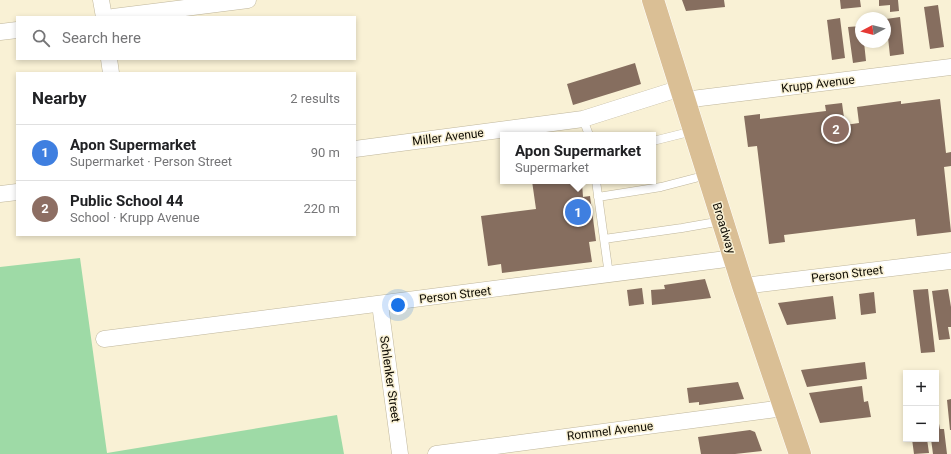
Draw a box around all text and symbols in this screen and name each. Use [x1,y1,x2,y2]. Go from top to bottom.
north arrow [855,12,891,48]
search box [16,16,356,60]
icon: search [30,27,52,49]
text: Search here [62,29,141,47]
street label: Krupp Avenue [780,73,856,95]
text: Nearby [32,88,87,108]
text: 2 results [290,91,340,106]
pin: 2 [823,114,849,144]
street label: Miller Avenue [411,126,485,148]
popup [500,132,656,184]
text: Apon Supermarket [70,136,196,154]
text: Apon Supermarket [515,142,641,160]
text: 1 [41,145,49,160]
text: 90 m [311,145,340,160]
text: Supermarket · Person Street [70,154,232,169]
text: Supermarket [515,160,589,175]
text: Public School 44 [70,192,183,210]
pin: 1 [565,197,591,227]
text: 2 [41,201,49,216]
text: 220 m [303,201,340,216]
street label: Broadway [710,201,738,256]
text: School · Krupp Avenue [70,210,200,225]
street label: Person Street [810,263,884,285]
street label: Person Street [418,284,492,306]
your location [388,295,408,315]
street label: Schlenker Street [377,335,403,423]
map controls [903,370,939,442]
button: + [903,370,939,406]
button: − [903,406,939,442]
street label: Rommel Avenue [566,419,654,443]

